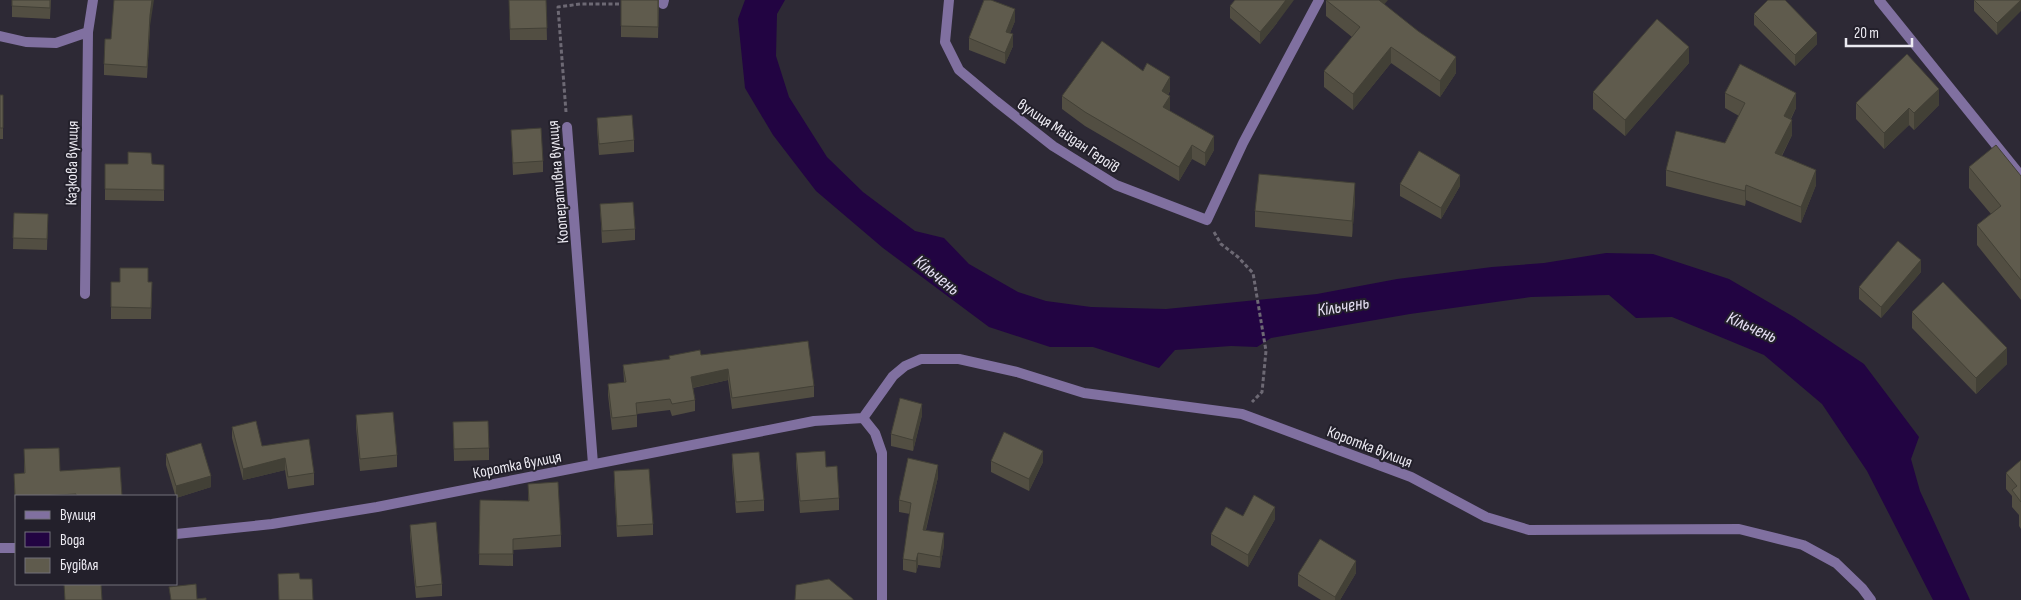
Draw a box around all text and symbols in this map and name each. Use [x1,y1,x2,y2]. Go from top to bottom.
scale bar [1846,15,1912,47]
text: 20 m [1854,24,1879,43]
street label: вулиця Майдан Героїв [1014,95,1123,177]
street label: Казкова вулиця [62,120,83,206]
street label: Кооперативна вулиця [544,120,573,244]
water label: Кільчень [910,251,964,300]
water label: Кільчень [1316,292,1371,321]
water label: Кільчень [1724,307,1780,348]
street label: Коротка вулиця [1324,422,1415,472]
street label: Коротка вулиця [471,448,563,483]
legend [15,495,178,585]
text: Вулиця [60,506,96,525]
text: Вода [60,531,85,550]
text: Будівля [60,556,99,575]

